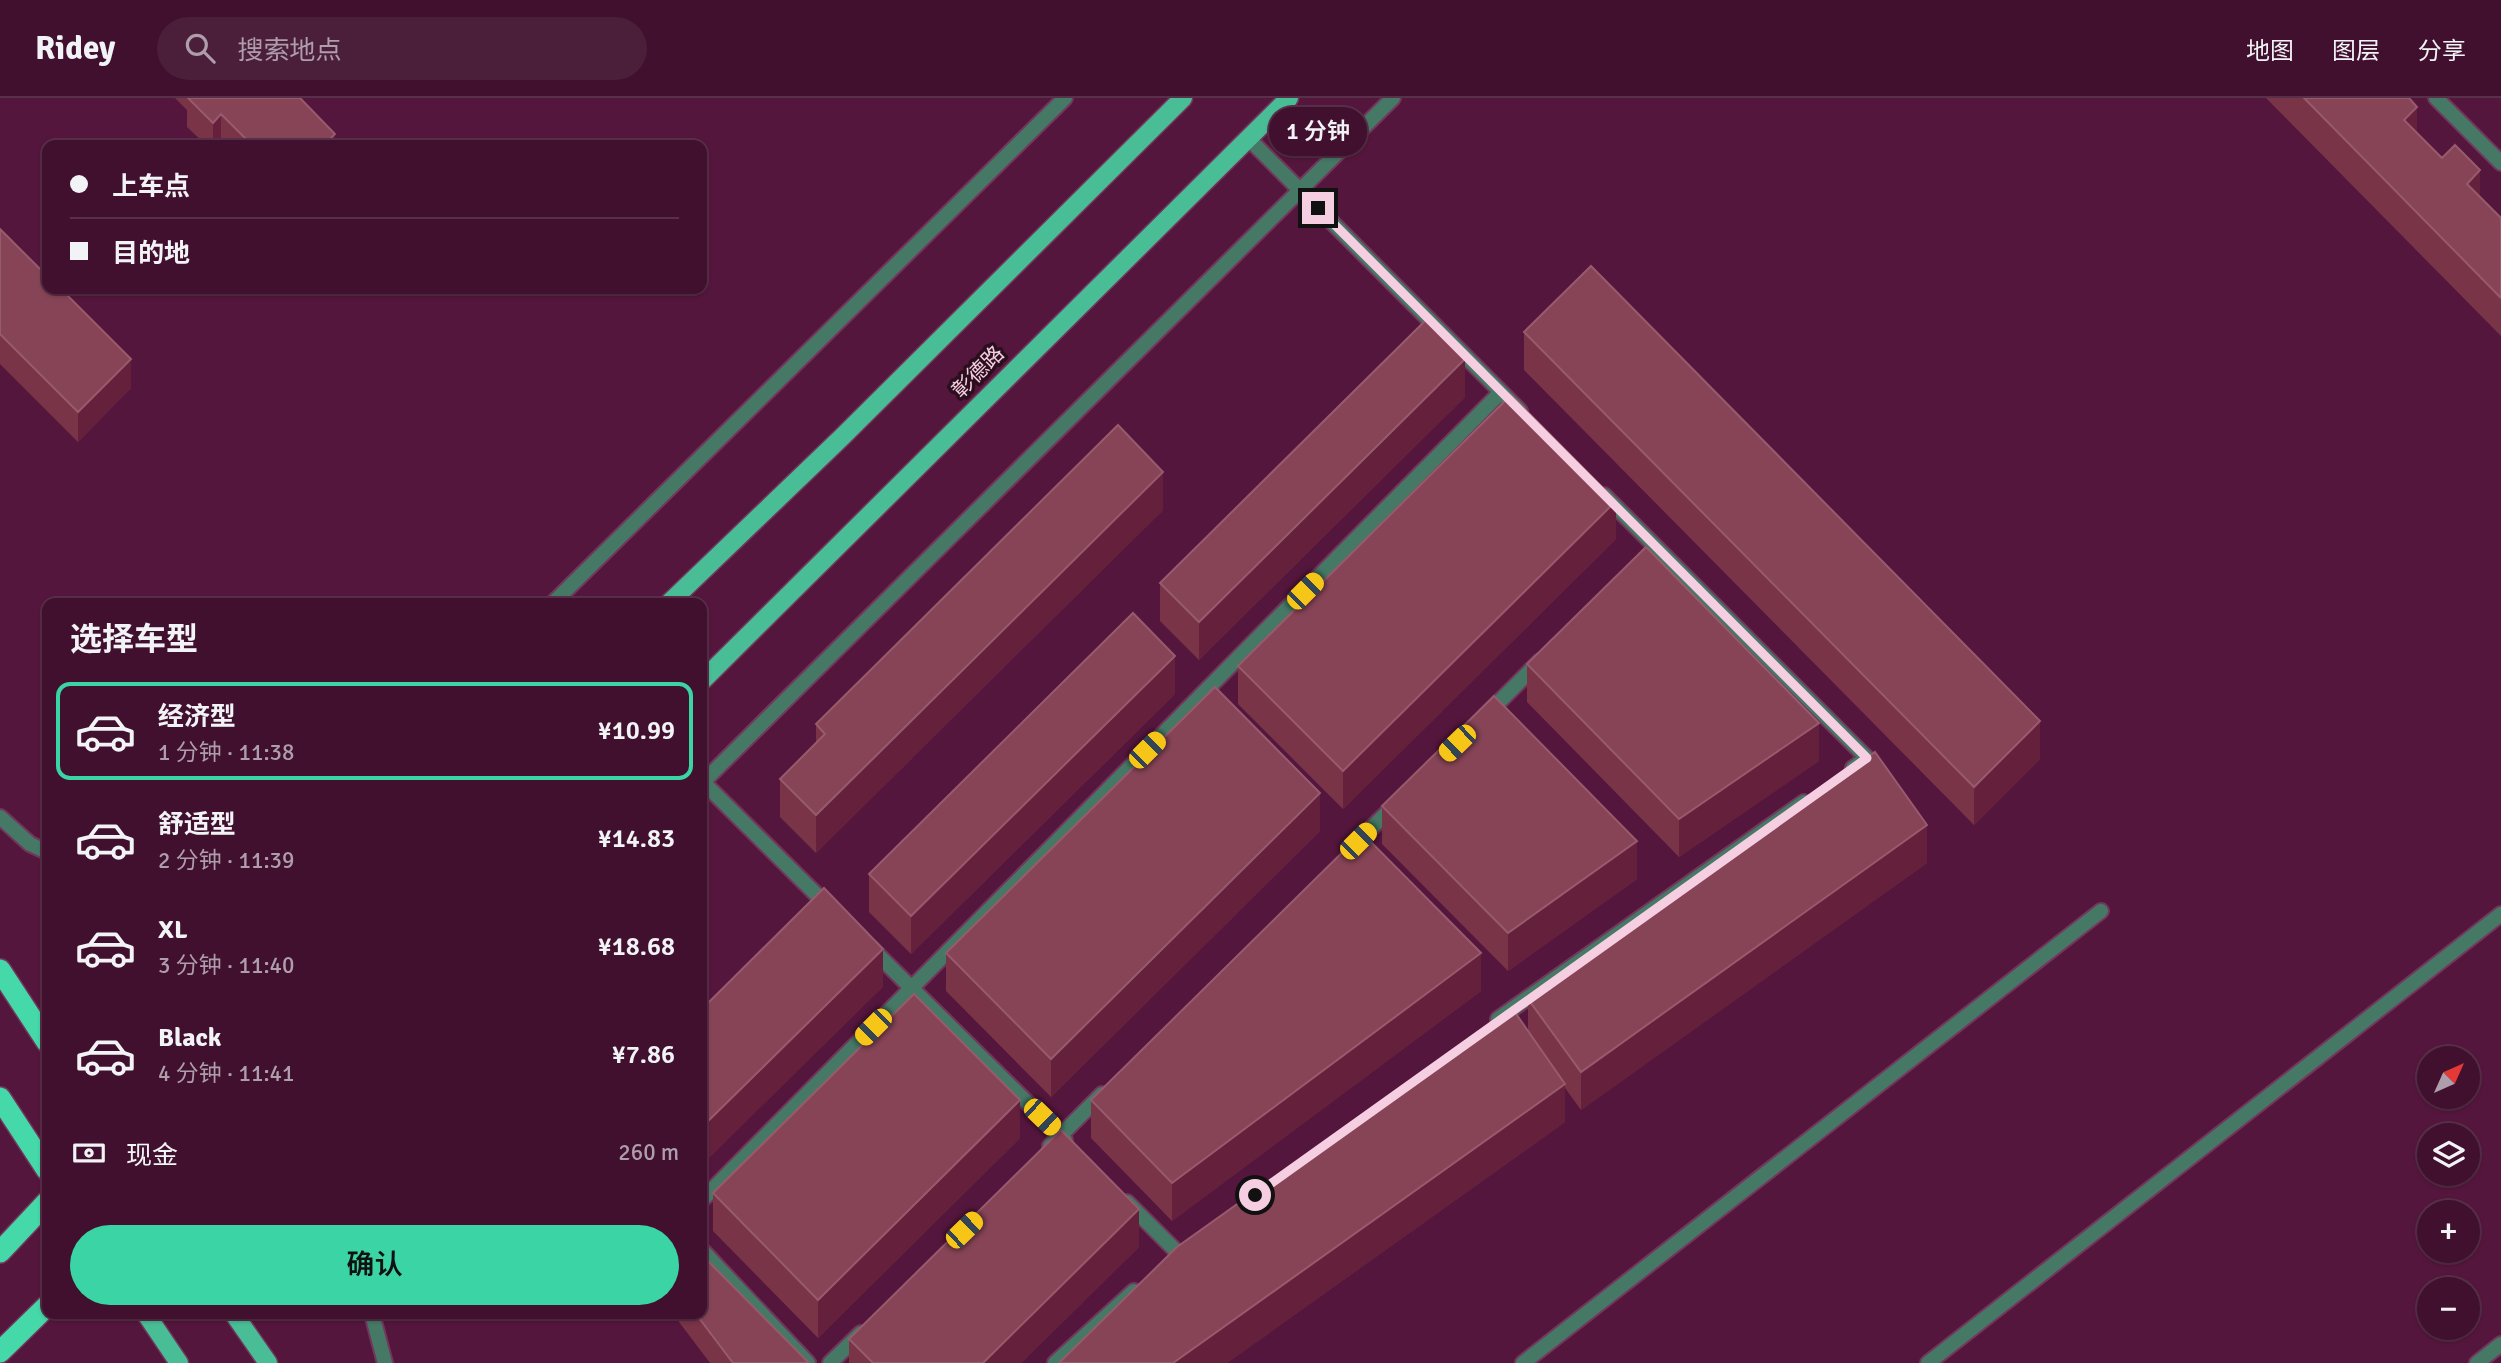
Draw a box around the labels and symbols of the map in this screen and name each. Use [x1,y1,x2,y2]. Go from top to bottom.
callout: 1 分钟 [1269,106,1367,155]
route end [1302,192,1334,224]
street label: 彰德路 [947,341,1009,403]
car [1283,569,1328,613]
car [1435,721,1480,765]
car [1125,728,1170,772]
car [1336,819,1381,863]
car [851,1005,896,1049]
north arrow [2417,1046,2480,1110]
car [1020,1095,1065,1139]
route start [1239,1179,1271,1211]
car [942,1208,987,1252]

